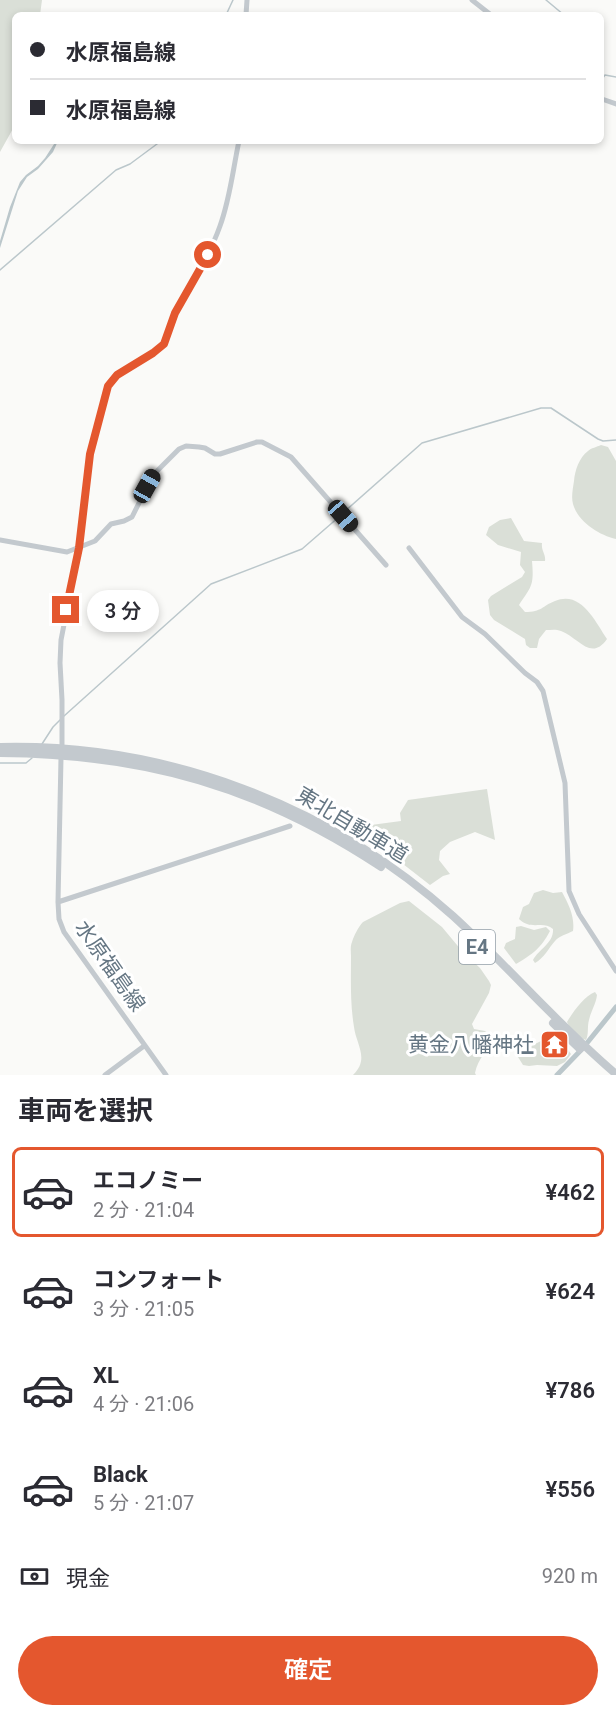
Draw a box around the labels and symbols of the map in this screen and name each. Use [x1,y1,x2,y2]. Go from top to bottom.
route start [194,241,221,268]
car [130,466,164,506]
car [324,497,362,535]
callout: 3 分 [87,589,159,631]
route end [52,596,79,623]
street label: 東北自動車道 [292,782,412,868]
street label: 水原福島線 [70,916,150,1016]
road number: E4 [459,930,495,964]
temple icon: 黄金八幡神社 [539,1029,571,1061]
place label: 黄金八幡神社 [408,1033,534,1057]

